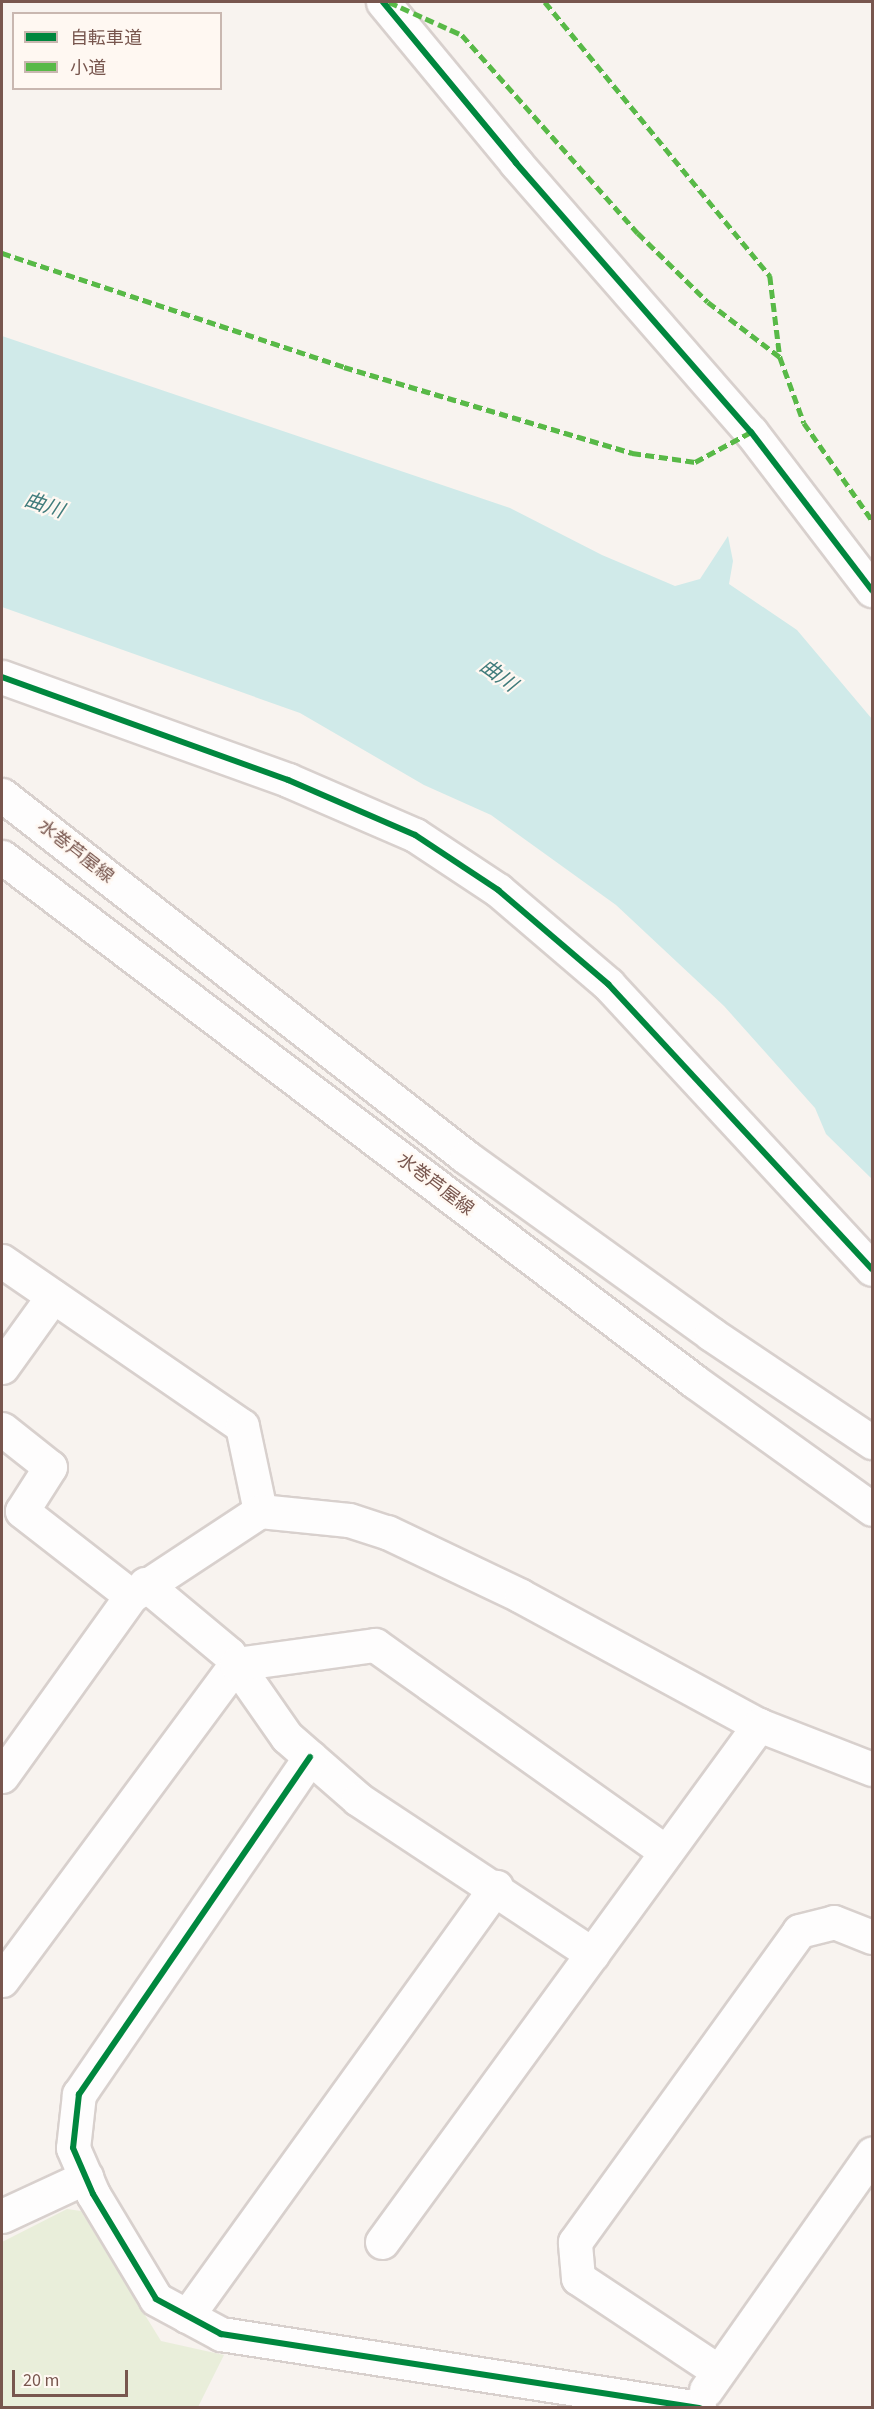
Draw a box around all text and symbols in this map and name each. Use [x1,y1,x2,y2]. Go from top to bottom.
legend [12,12,222,90]
text: 自転車道 [70,26,142,51]
text: 小道 [70,56,106,81]
water label: 曲川 [21,488,67,524]
water label: 曲川 [475,655,521,697]
street label: 水巻芦屋線 [33,816,117,888]
street label: 水巻芦屋線 [393,1149,477,1221]
scale bar [15,2358,130,2396]
text: 20 m [23,2368,59,2393]

